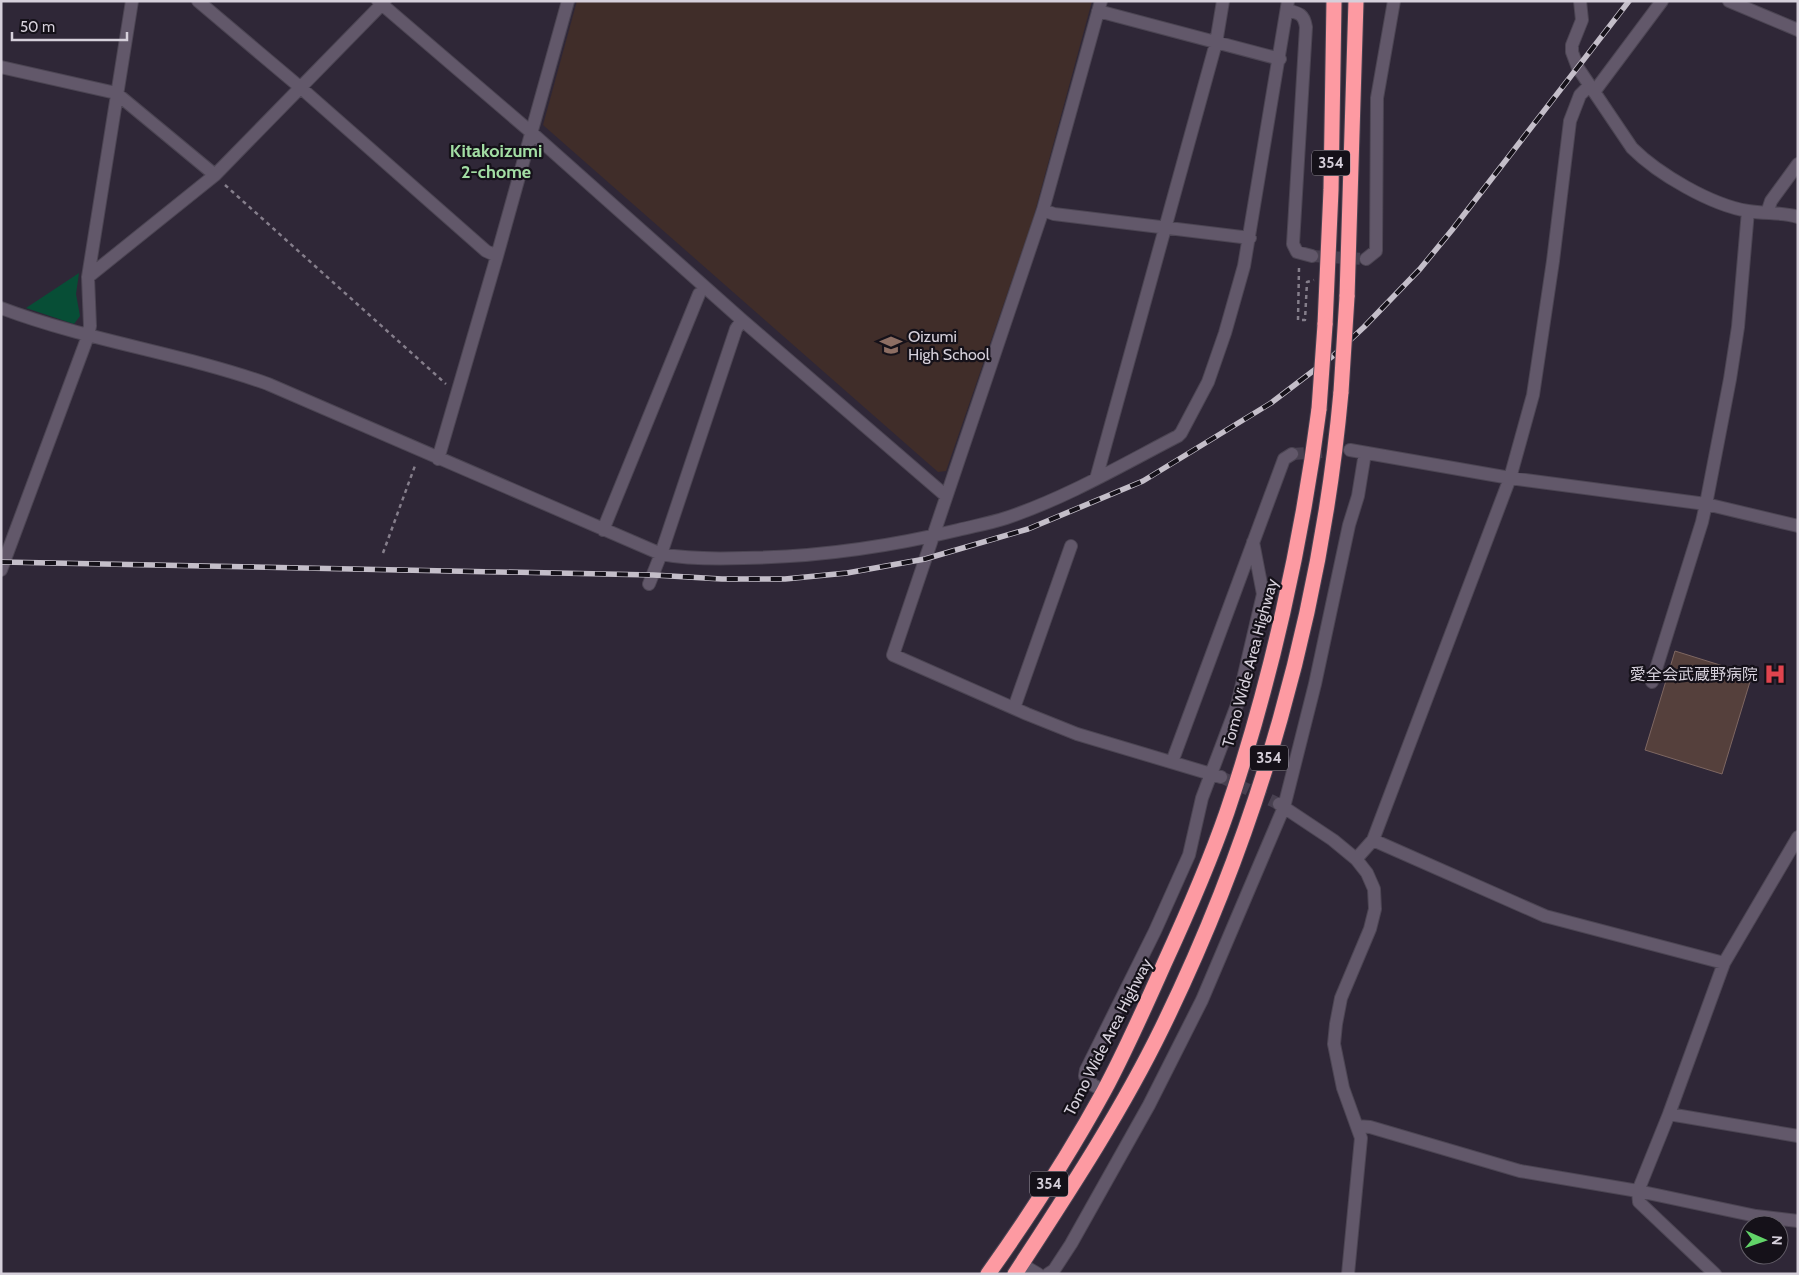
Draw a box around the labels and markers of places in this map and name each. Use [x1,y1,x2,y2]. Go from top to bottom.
place label: Oizumi High School [908,327,990,364]
school or university icon: Oizumi High School [878,332,904,358]
hospital icon: 愛全会武蔵野病院 [1762,661,1788,687]
place label: 愛全会武蔵野病院 [1630,665,1758,684]

